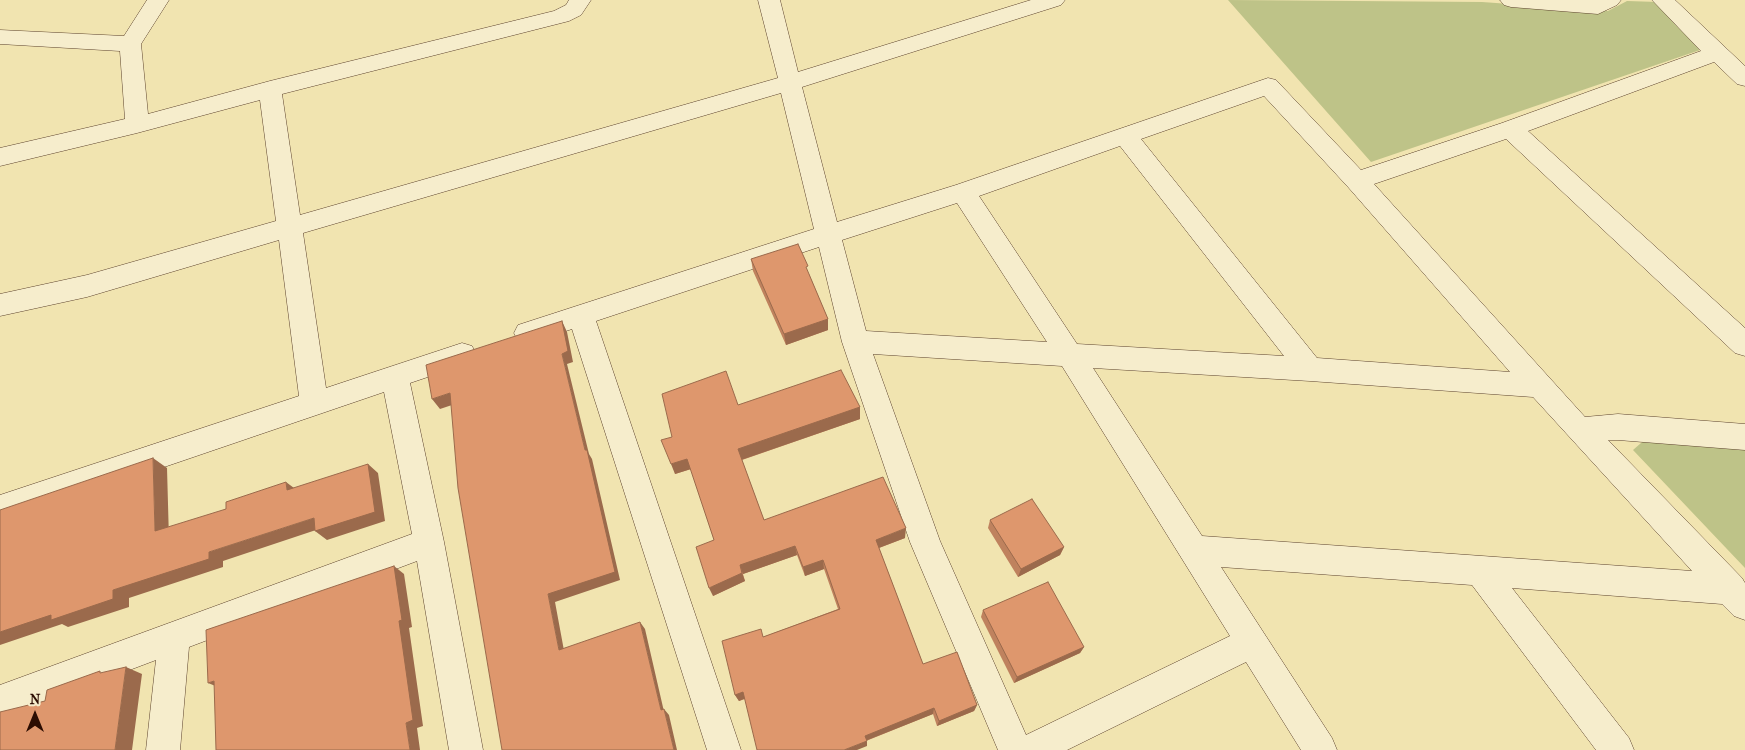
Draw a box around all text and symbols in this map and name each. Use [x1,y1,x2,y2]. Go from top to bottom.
north arrow [10,690,60,740]
text: N [30,691,40,708]

